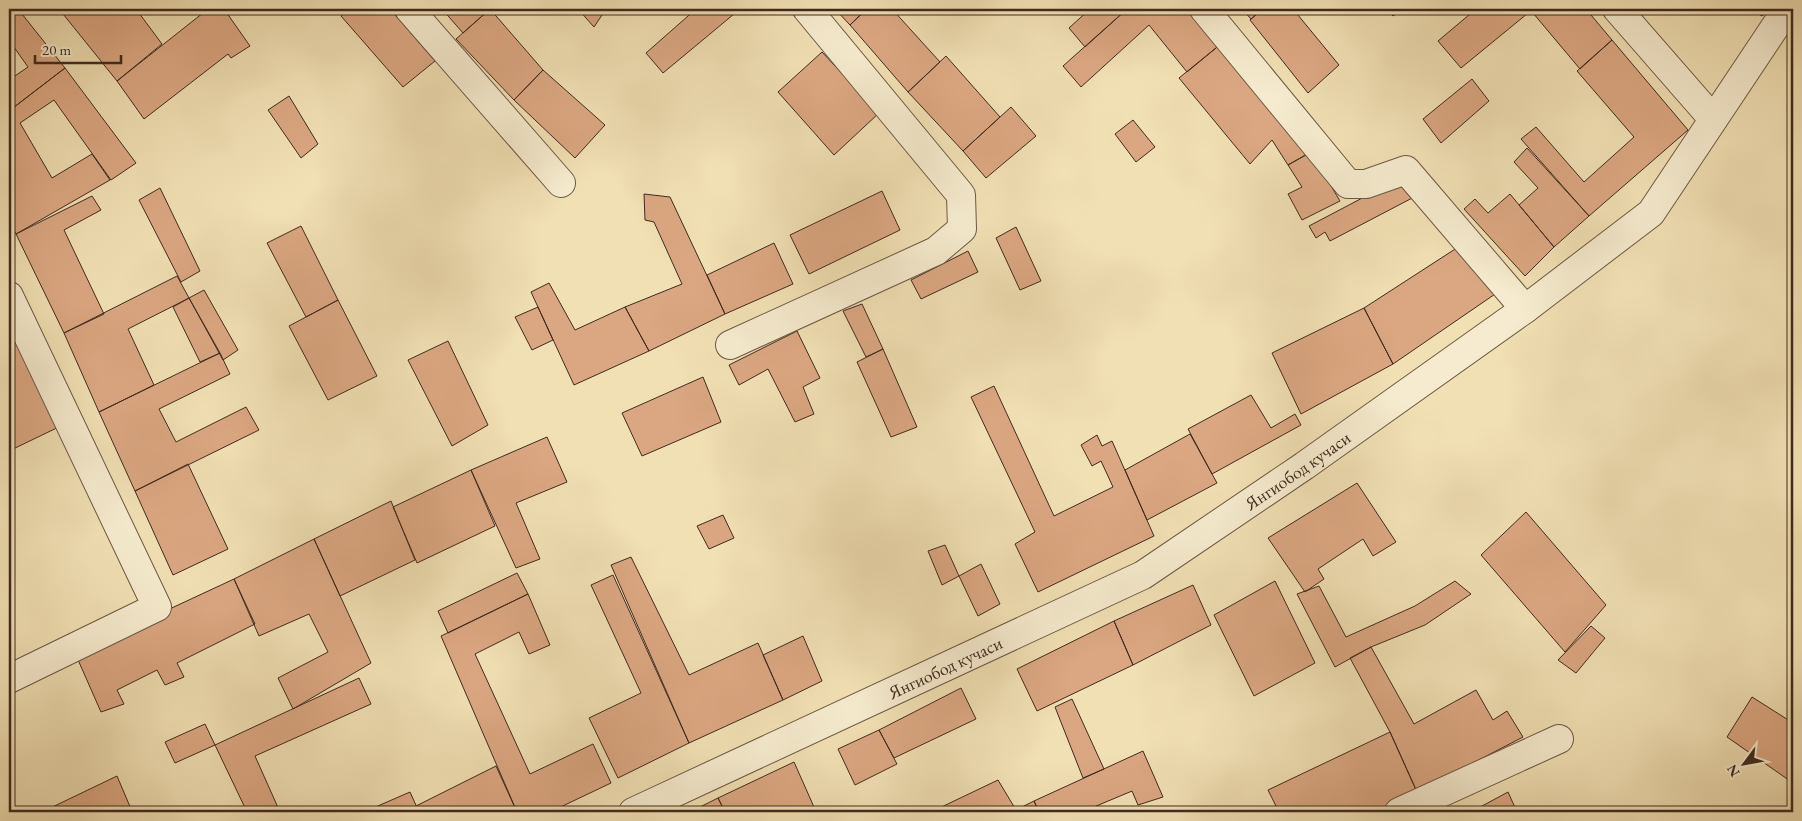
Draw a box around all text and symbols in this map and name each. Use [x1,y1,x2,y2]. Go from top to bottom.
scale bar [35,32,121,64]
text: 20 m [42,40,71,59]
street label: Янгиобод кучаси [1239,425,1355,515]
street label: Янгиобод кучаси [883,630,1006,704]
north arrow [1720,738,1770,788]
text: N [1722,761,1744,780]

